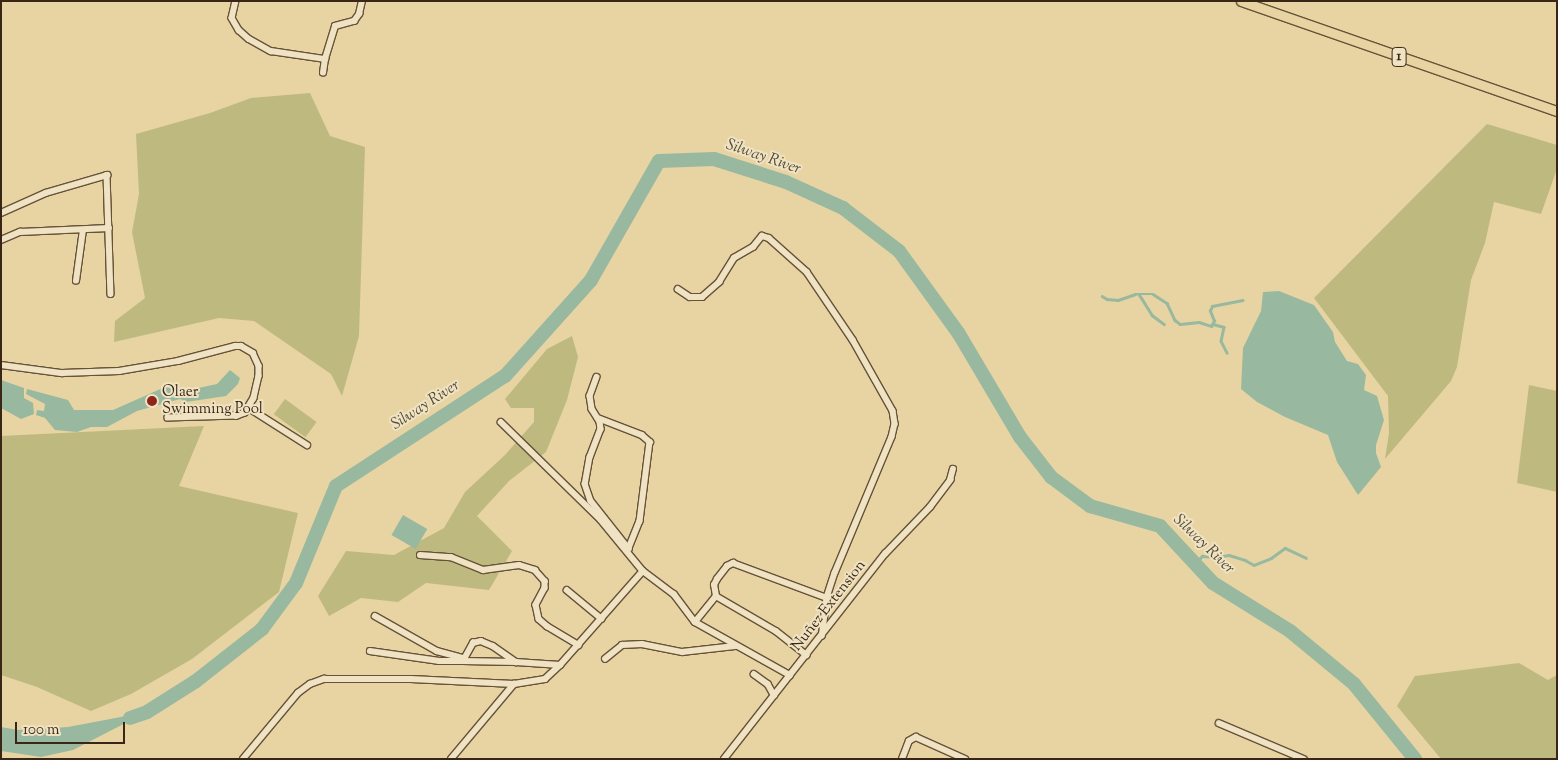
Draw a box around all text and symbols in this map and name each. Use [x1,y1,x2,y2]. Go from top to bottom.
road number: 1 [1392,46,1406,68]
water label: Silway River [723,136,803,180]
water label: Silway River [388,377,464,435]
place label: Olaer Swimming Pool [162,383,263,418]
marker: Olaer Swimming Pool [146,395,158,407]
water label: Silway River [1168,511,1238,579]
street label: Nuñez Extension [788,557,870,655]
scale bar [18,712,128,744]
text: 100 m [23,720,59,741]

